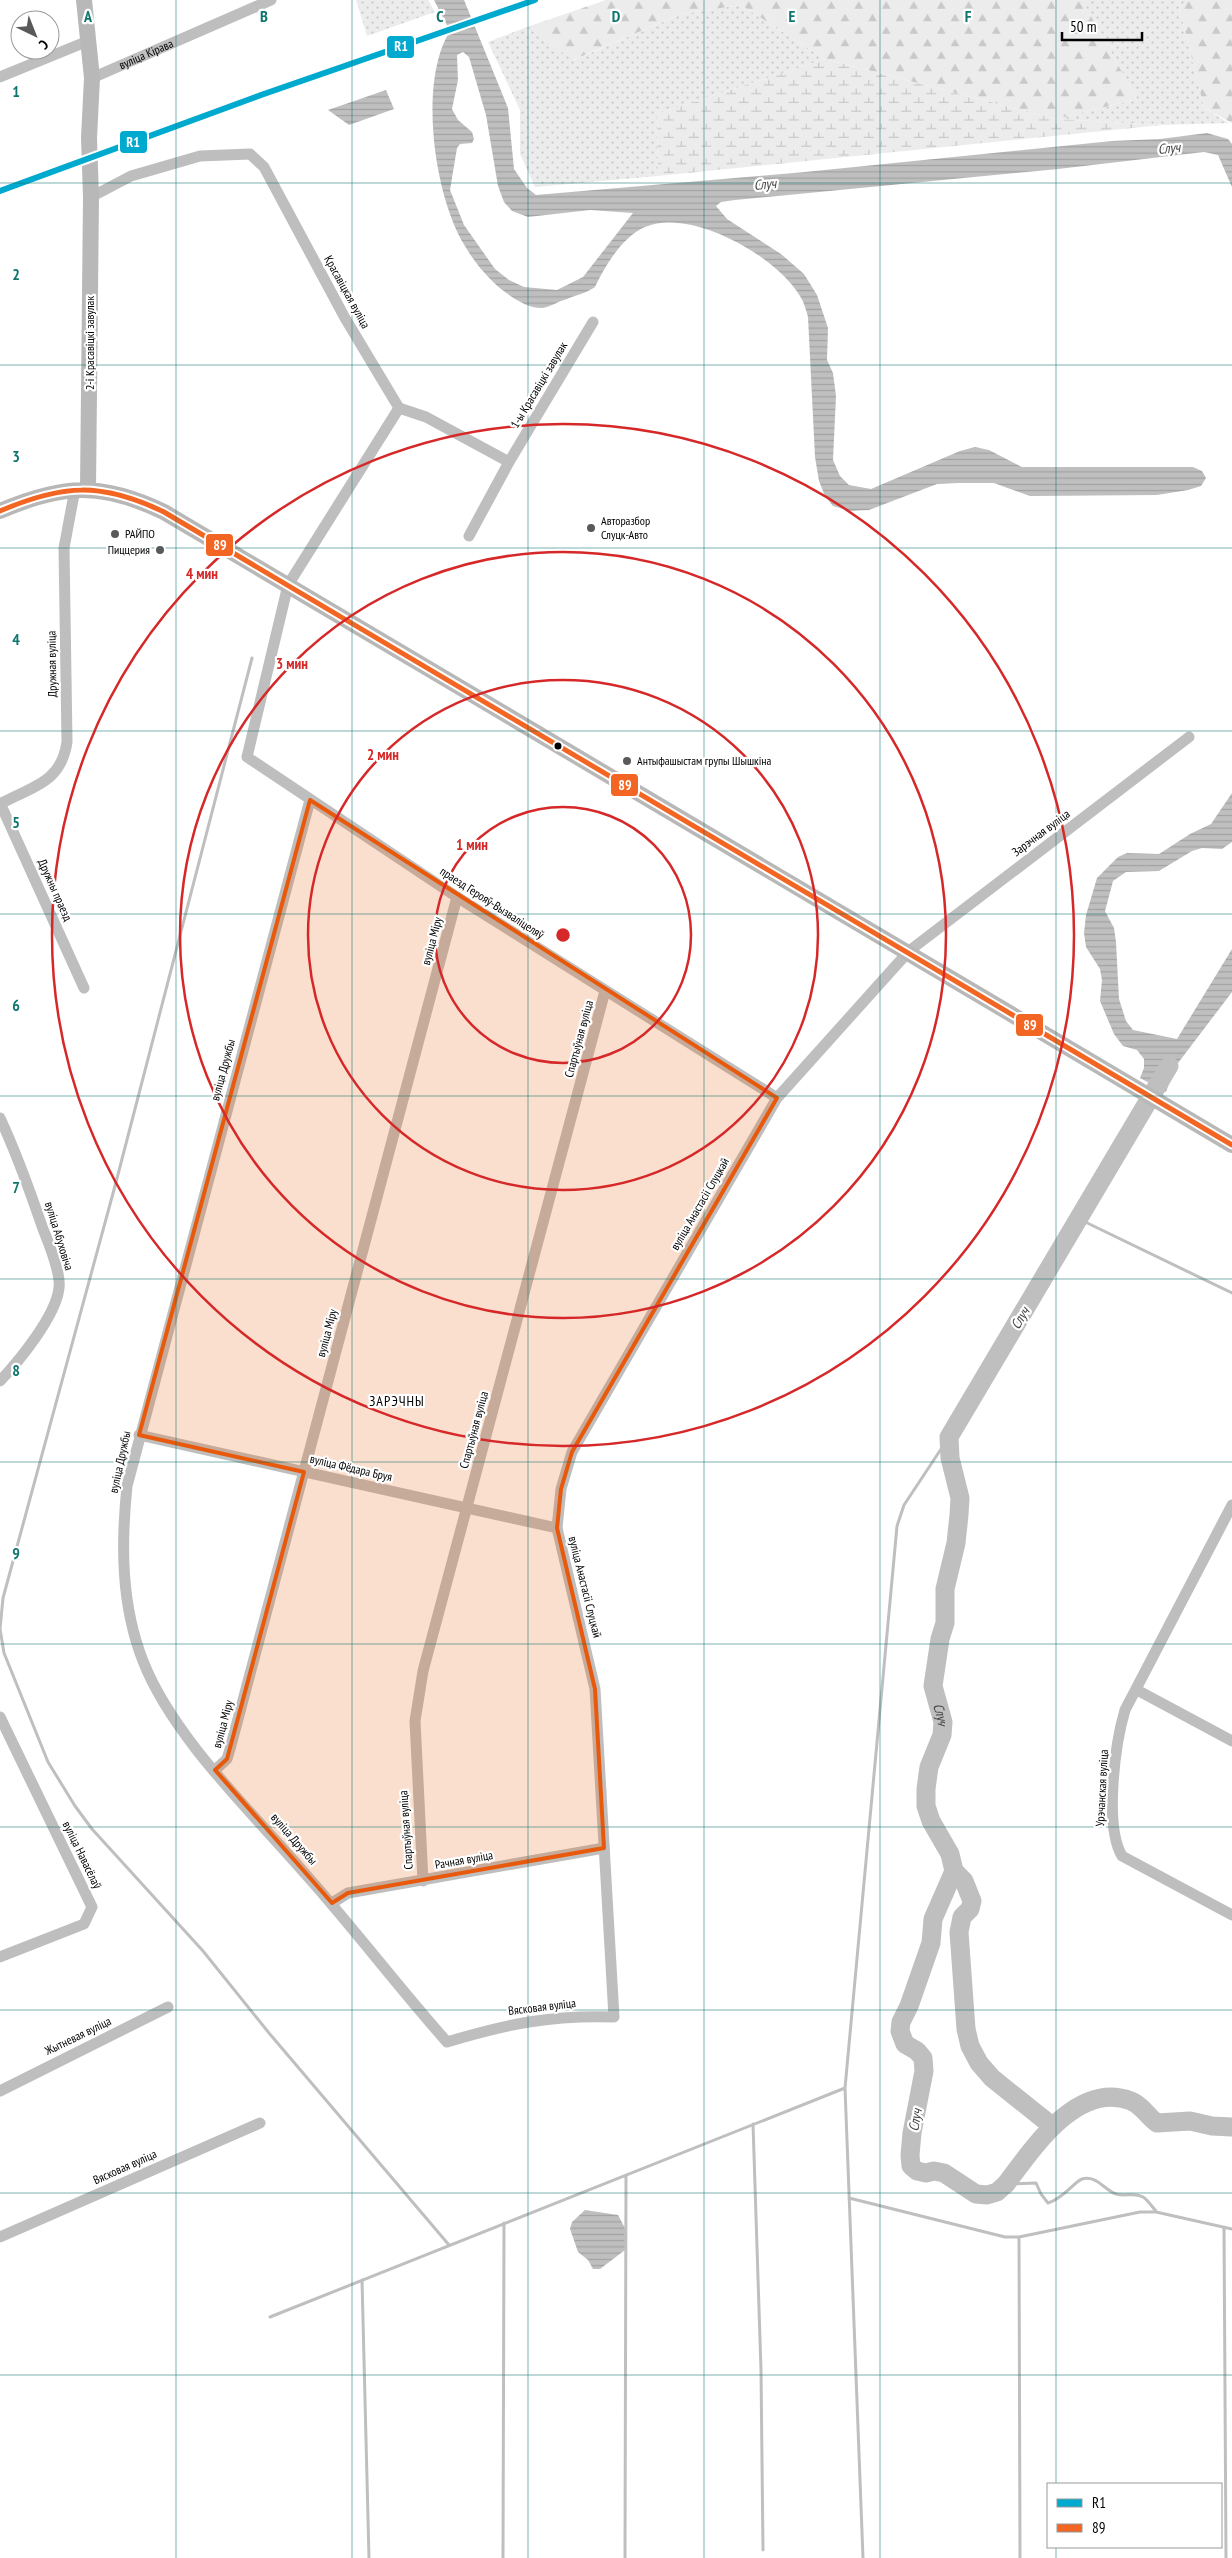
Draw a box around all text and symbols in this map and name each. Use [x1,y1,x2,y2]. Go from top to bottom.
text: A [83,6,93,26]
text: B [260,6,268,26]
text: C [436,6,444,26]
text: D [612,6,621,26]
text: E [789,6,796,26]
text: F [965,6,972,26]
north arrow [10,10,60,60]
scale bar [1062,10,1142,42]
text: 50 m [1070,17,1096,36]
line badge: R1 [386,35,415,59]
text: С [35,36,52,54]
street label: вуліца Кірава [116,36,175,72]
text: R1 [394,37,408,55]
text: 1 [12,81,20,101]
line badge: R1 [119,130,148,154]
text: R1 [126,133,140,151]
water label: Случ [1157,138,1182,158]
water label: Случ [753,174,778,194]
street label: Красавіцкая вуліца [321,253,374,331]
text: 2 [12,264,20,284]
street label: 2-і Красавіцкі завулак [82,296,97,390]
street label: 1-ы Красавіцкі завулак [507,339,570,431]
text: 3 [12,446,20,466]
place label: Авторазбор Слуцк-Авто [601,513,650,542]
marker: Авторазбор Слуцк-Авто [585,522,597,534]
place label: РАЙПО [125,526,155,541]
marker: РАЙПО [109,528,121,540]
line badge: 89 [205,533,234,557]
text: 89 [213,536,227,554]
place label: Пиццерия [108,542,150,557]
marker: Пиццерия [154,544,166,556]
text: 4 мин [186,564,218,583]
text: 4 [12,629,20,649]
street label: Дружная вуліца [43,630,60,697]
text: 3 мин [276,654,308,673]
unlabelled marker [553,741,563,751]
text: 2 мин [367,745,399,764]
place label: Антыфашыстам групы Шышкіна [637,753,772,768]
marker: Антыфашыстам групы Шышкіна [621,755,633,767]
line badge: 89 [610,773,639,797]
text: 89 [618,776,632,794]
street label: Зарэчная вуліца [1009,806,1073,859]
text: 5 [12,812,20,832]
text: 1 мин [456,835,488,854]
street label: Дружны праезд [35,856,76,924]
street label: праезд Герояў-Вызваліцеляў [437,863,547,942]
street label: вуліца Міру [418,915,445,967]
centre of rings [554,926,572,944]
text: 6 [12,995,20,1015]
street label: Спартыўная вуліца [561,998,596,1079]
line badge: 89 [1015,1013,1044,1037]
text: 89 [1023,1016,1037,1034]
street label: вуліца Дружбы [207,1037,238,1102]
street label: вуліца Анастасіі Слуцкай [667,1155,732,1253]
text: 7 [12,1177,20,1197]
street label: вуліца Абуховіча [42,1200,77,1272]
water label: Случ [1007,1303,1034,1332]
street label: вуліца Міру [313,1307,340,1359]
text: 8 [12,1360,20,1380]
street label: Спартыўная вуліца [456,1389,491,1470]
district label: ЗАРЭЧНЫ [369,1392,425,1410]
street label: вуліца Дружбы [106,1429,133,1494]
street label: вуліца Фёдара Бруя [309,1451,394,1484]
street label: вуліца Анастасіі Слуцкай [566,1535,605,1639]
text: 9 [12,1543,20,1563]
street label: вуліца Міру [209,1698,236,1750]
water label: Случ [929,1701,952,1728]
street label: Урэчанская вуліца [1092,1749,1111,1827]
street label: Спартыўная вуліца [395,1790,416,1870]
street label: вуліца Дружбы [268,1810,321,1867]
street label: вуліца Навасёлаў [60,1819,105,1891]
street label: Рачная вуліца [434,1847,494,1872]
street label: Вясковая вуліца [507,1995,577,2018]
street label: Жытневая вуліца [41,2013,114,2058]
water label: Случ [904,2106,926,2133]
street label: Вясковая вуліца [91,2146,159,2187]
legend [1047,2483,1222,2548]
text: R1 [1092,2493,1106,2512]
text: 89 [1092,2518,1106,2537]

